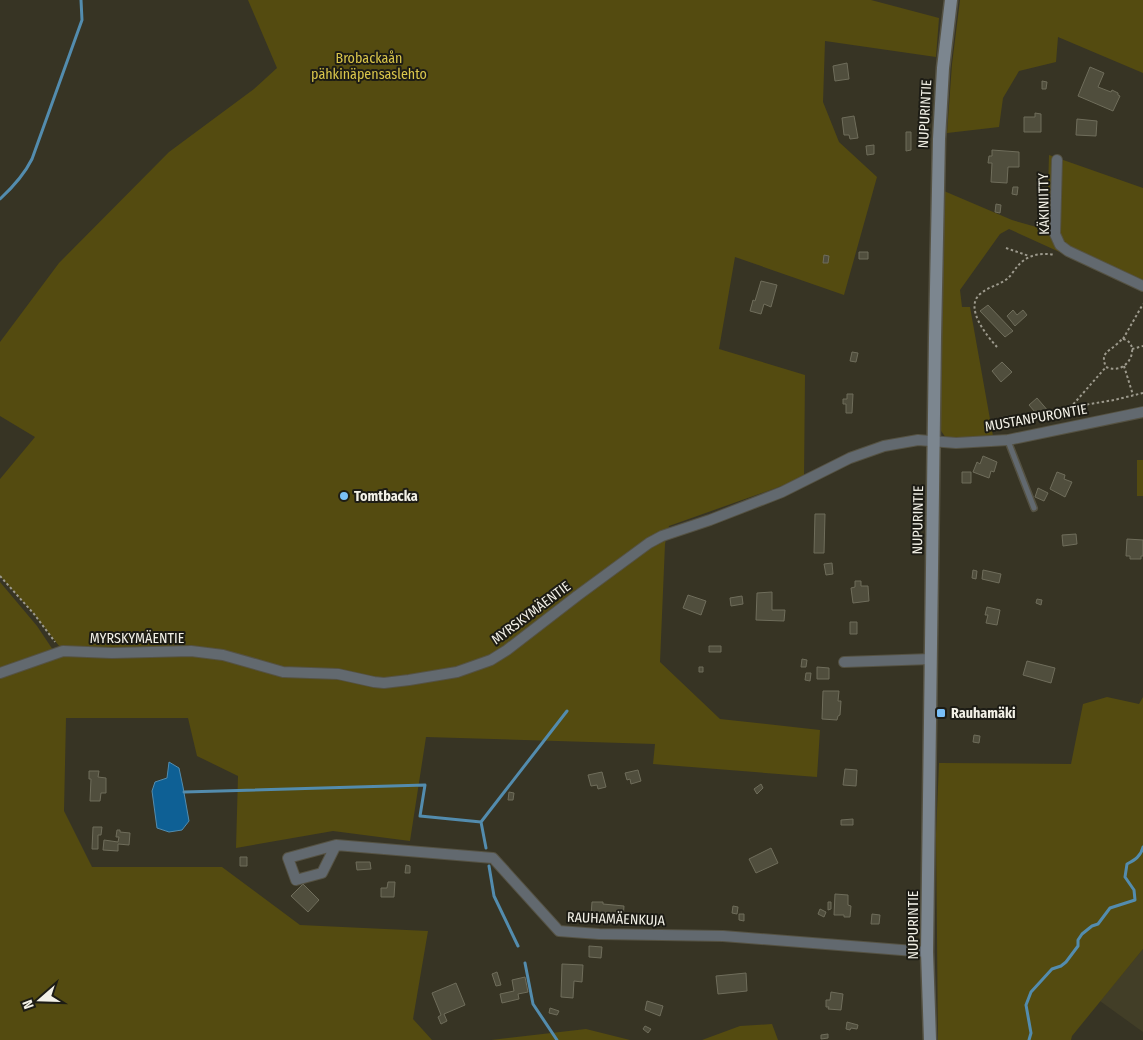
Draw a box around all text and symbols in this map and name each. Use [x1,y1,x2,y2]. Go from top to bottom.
park label: Brobackaån pähkinäpensaslehto [311,50,427,83]
street label: NUPURINTIE [915,79,935,149]
street label: KÄKINIITTY [1035,173,1053,235]
street label: MUSTANPURONTIE [984,401,1089,435]
street label: NUPURINTIE [909,485,927,555]
place label: Tomtbacka [354,488,418,505]
marker: Tomtbacka [338,490,350,502]
street label: MYRSKYMÄENTIE [488,578,574,648]
street label: MYRSKYMÄENTIE [90,630,185,647]
place label: Rauhamäki [951,705,1016,722]
marker: Rauhamäki [935,707,947,719]
street label: NUPURINTIE [905,890,922,959]
street label: RAUHAMÄENKUJA [567,909,666,929]
north arrow [15,975,65,1025]
text: N [19,997,38,1011]

